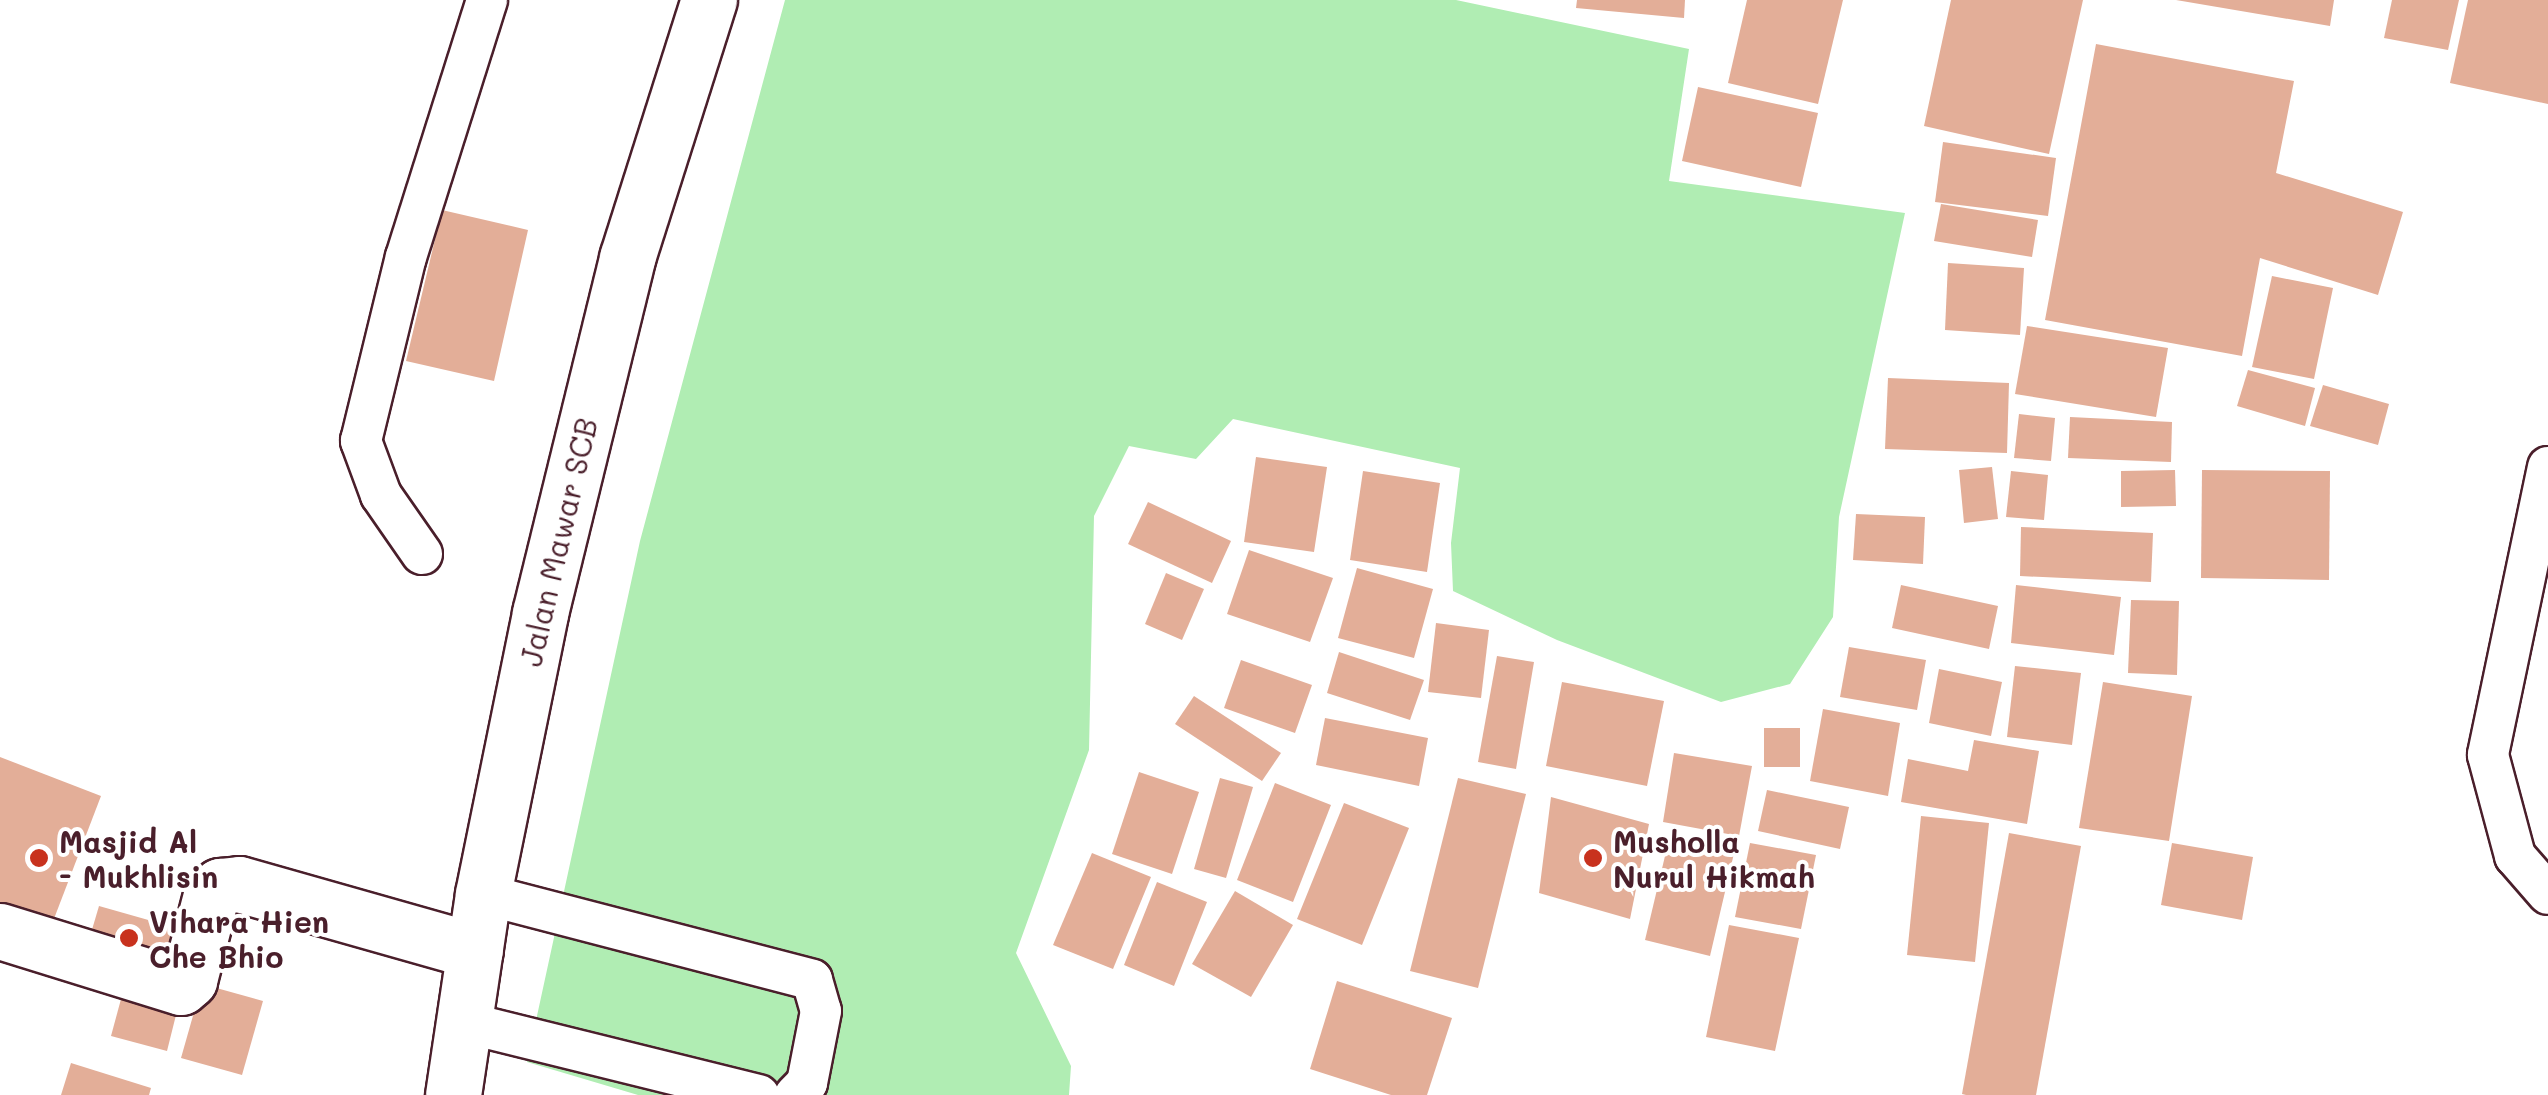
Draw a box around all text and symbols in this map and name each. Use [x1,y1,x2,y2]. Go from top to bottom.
street label: Jalan Mawar SCB [512,414,604,670]
place label: Masjid Al - Mukhlisin [59,823,218,894]
place label: Musholla Nurul Hikmah [1613,823,1815,894]
marker: Masjid Al - Mukhlisin [28,847,50,869]
marker: Musholla Nurul Hikmah [1582,847,1604,869]
place label: Vihara Hien Che Bhio [149,903,329,974]
marker: Vihara Hien Che Bhio [118,927,140,949]

